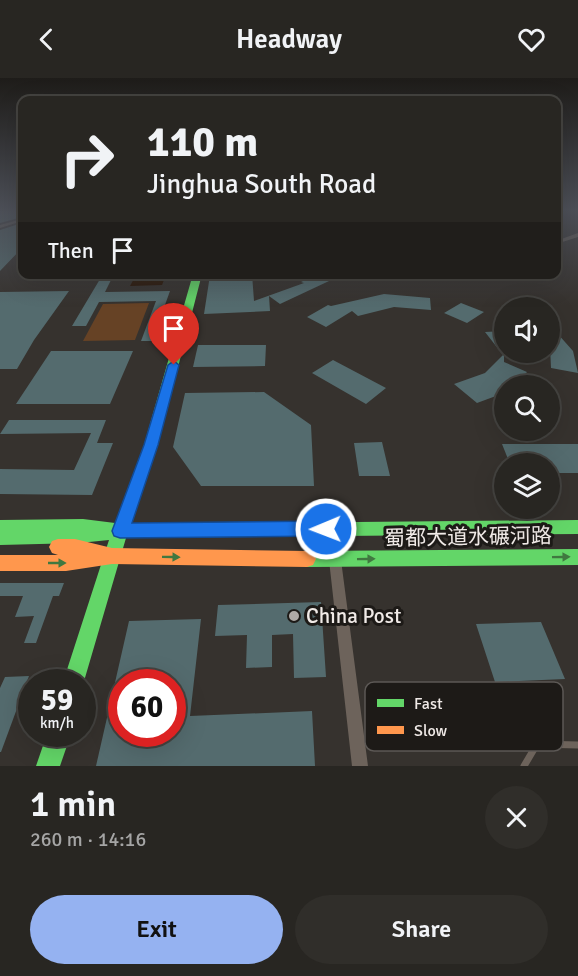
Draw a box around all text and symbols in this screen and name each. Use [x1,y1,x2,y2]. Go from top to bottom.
icon: back [30,23,63,56]
text: Headway [236,23,342,56]
icon: heart [515,23,548,56]
text: 110 m [147,117,258,168]
icon: right [48,120,126,198]
text: Jinghua South Road [147,168,376,201]
icon: arrive [106,234,139,267]
text: Then [48,237,94,264]
map controls [494,297,560,519]
button: sound [494,297,560,363]
pin [148,303,199,365]
icon: arrive [157,312,190,345]
button: search [494,375,560,441]
button: layers [494,453,560,519]
position arrow [294,497,358,561]
street label: 蜀都大道水碾河路 [384,523,552,551]
one-way arrow [161,552,180,562]
one-way arrow [551,552,570,562]
one-way arrow [356,555,375,564]
one-way arrow [47,558,66,568]
place label: China Post [306,603,401,629]
marker: China Post [287,609,301,623]
speed limit sign: 60 [108,669,186,747]
text: 59 [41,682,73,719]
legend [365,682,563,751]
text: Fast [414,694,443,714]
text: km/h [40,714,74,732]
text: Slow [414,721,448,741]
text: 1 min [30,782,116,827]
button: close [485,786,548,849]
text: 260 m · 14:16 [30,827,146,852]
button: Exit [30,895,283,964]
button: Share [295,895,548,964]

